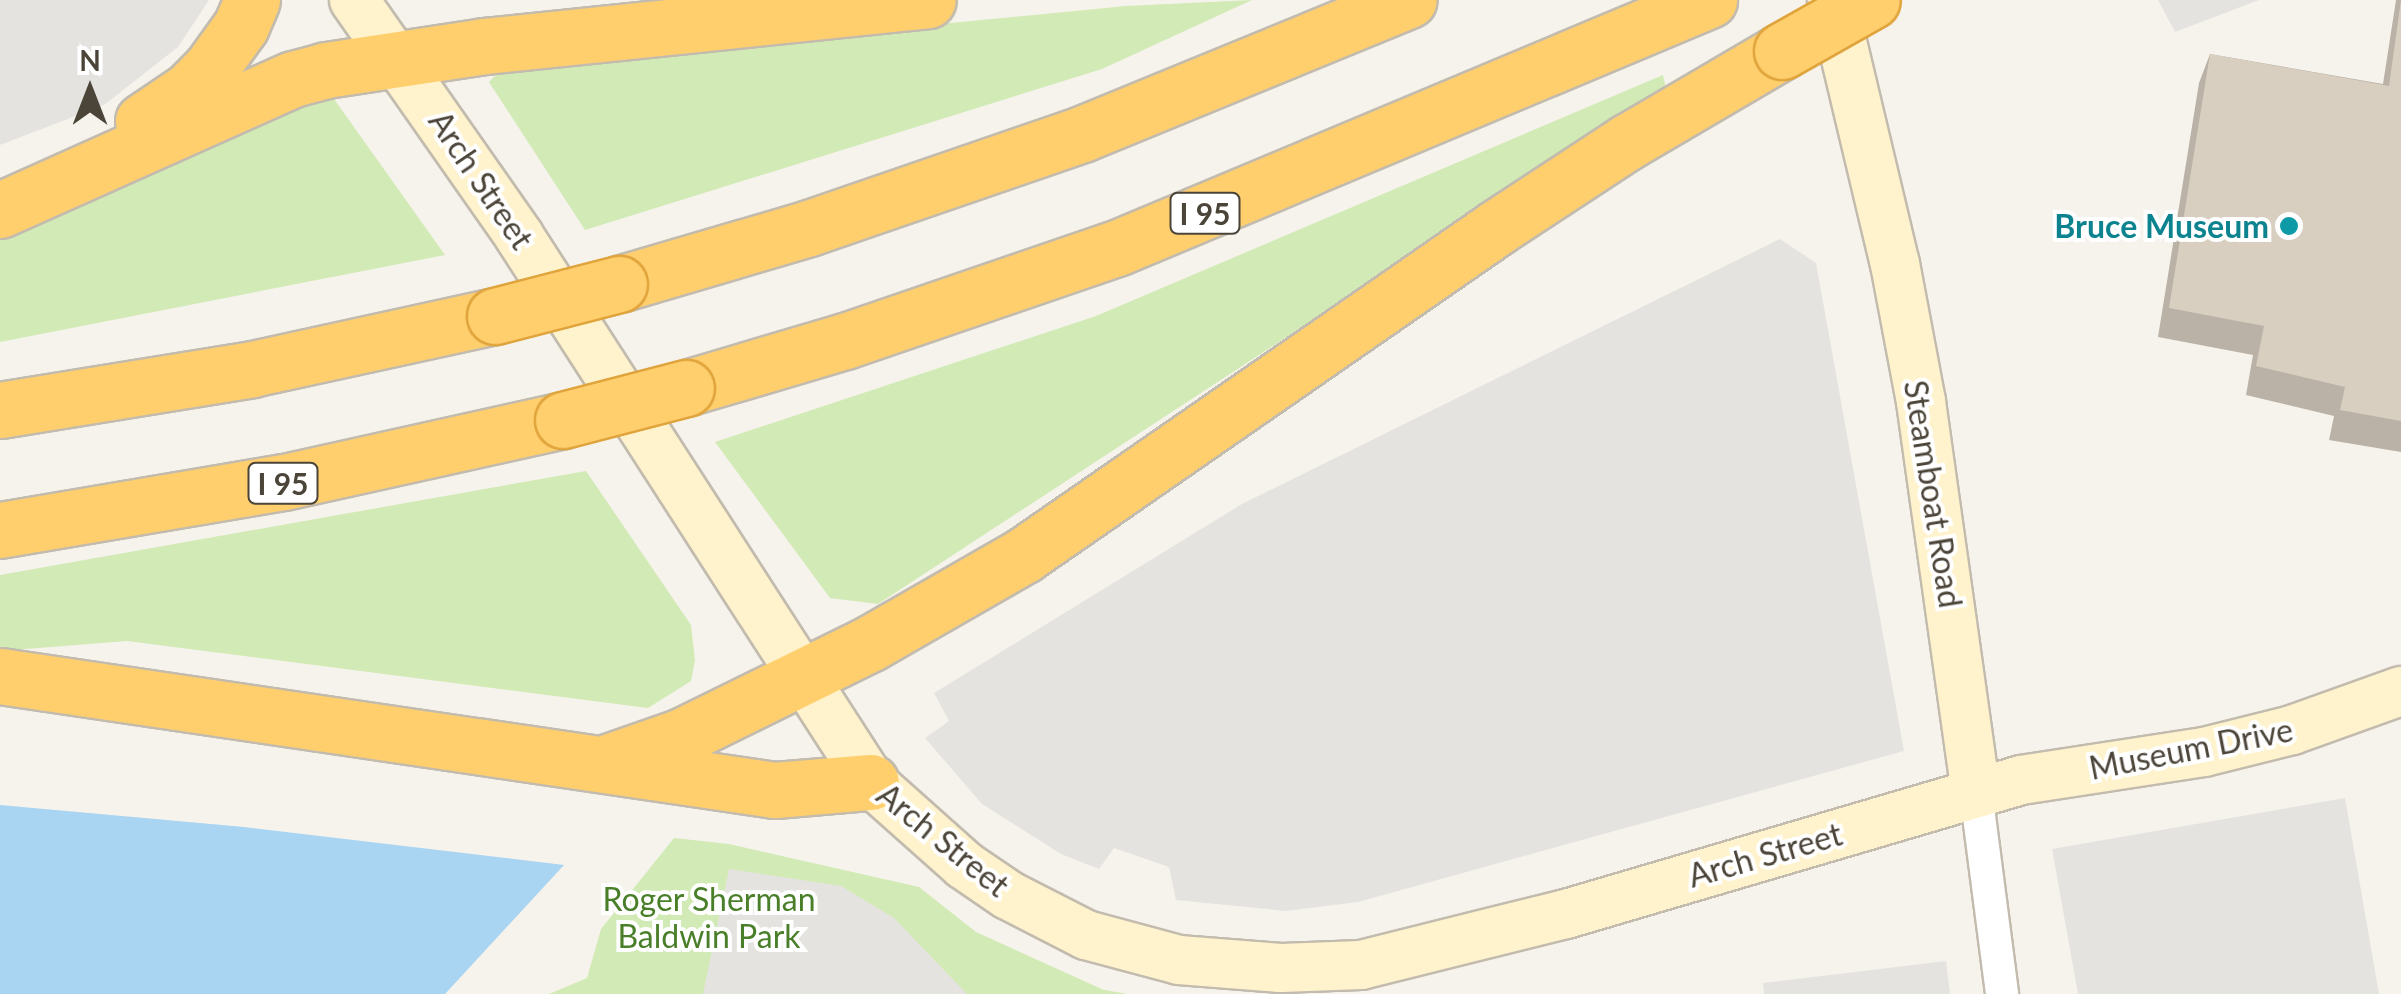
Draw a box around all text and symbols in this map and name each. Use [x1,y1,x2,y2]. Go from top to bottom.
north arrow [40,40,140,140]
text: N [79,43,101,77]
street label: Arch Street [421,104,541,256]
road number: I 95 [1168,188,1242,238]
place label: Bruce Museum [2054,207,2269,245]
marker: Bruce Museum [2278,215,2300,237]
street label: Steamboat Road [1896,378,1970,610]
road number: I 95 [246,458,320,508]
street label: Museum Drive [2086,710,2296,788]
street label: Arch Street [869,775,1017,905]
street label: Arch Street [1684,815,1846,895]
park label: Roger Sherman Baldwin Park [602,881,816,956]

